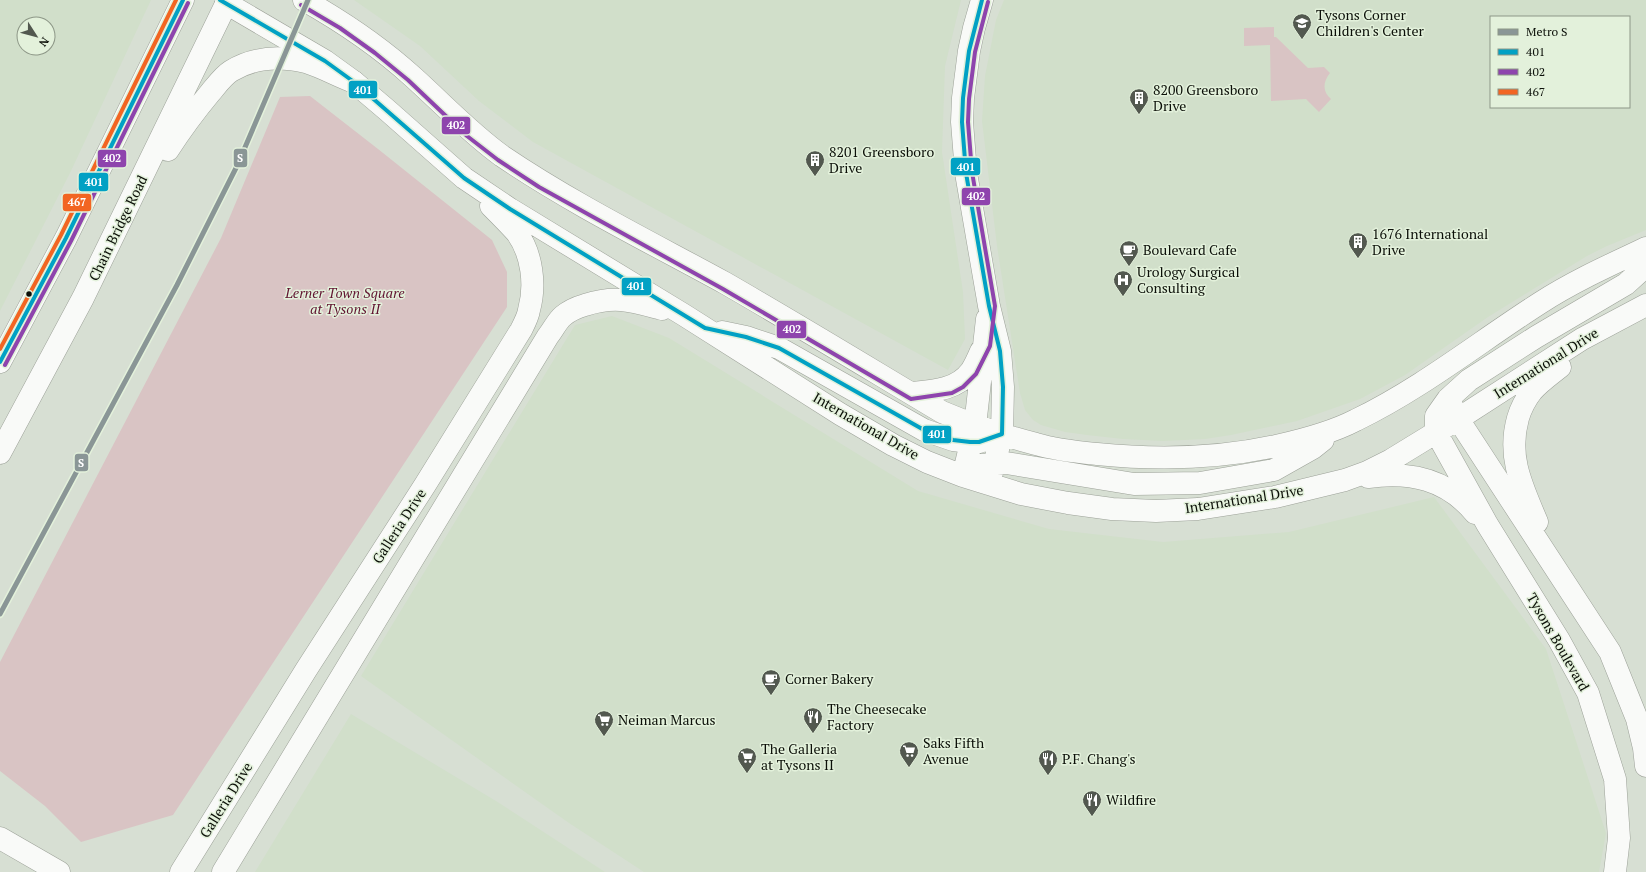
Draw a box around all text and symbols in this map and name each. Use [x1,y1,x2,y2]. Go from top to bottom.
place label: Tysons Corner Children's Center [1316,5,1425,40]
school or university icon: Tysons Corner Children's Center [1291,12,1313,40]
north arrow [16,16,56,56]
legend [1490,16,1630,108]
text: Metro S [1526,24,1567,39]
text: N [36,34,52,50]
text: 401 [1526,44,1545,59]
text: 402 [1526,64,1545,79]
line badge: 401 [348,80,378,99]
place label: 8200 Greensboro Drive [1153,80,1258,115]
text: 401 [354,83,372,97]
text: 467 [1526,84,1545,99]
building icon: 8200 Greensboro Drive [1128,87,1150,115]
line badge: 402 [441,116,471,135]
text: 402 [447,118,465,132]
place label: 8201 Greensboro Drive [829,142,934,177]
line badge: S [233,148,248,168]
line badge: 402 [97,149,127,168]
building icon: 8201 Greensboro Drive [804,149,826,177]
text: 402 [103,151,121,165]
text: S [237,151,243,165]
line badge: 401 [950,157,981,176]
text: 401 [957,160,975,174]
line badge: 401 [78,172,109,192]
street label: Chain Bridge Road [84,172,151,284]
text: 401 [85,175,103,189]
line badge: 402 [961,187,991,206]
text: 402 [967,189,985,203]
line badge: 467 [62,193,92,212]
text: 467 [68,195,86,209]
place label: 1676 International Drive [1372,224,1488,259]
building icon: 1676 International Drive [1347,231,1369,259]
cafe icon: Boulevard Cafe [1118,239,1140,267]
place label: Boulevard Cafe [1143,240,1237,259]
place label: Urology Surgical Consulting [1137,262,1240,297]
hospital icon: Urology Surgical Consulting [1112,269,1134,297]
line badge: 401 [621,277,652,296]
text: 401 [627,279,645,293]
park label: Lerner Town Square at Tysons II [284,283,405,318]
unlabelled marker [24,289,34,299]
line badge: 402 [776,320,807,339]
text: 402 [783,322,801,336]
street label: International Drive [1490,323,1602,402]
street label: International Drive [810,387,923,464]
line badge: 401 [922,425,952,444]
text: 401 [928,427,946,441]
line badge: S [74,453,89,472]
text: S [78,456,84,470]
street label: International Drive [1183,480,1305,517]
street label: Galleria Drive [367,485,430,567]
street label: Tysons Boulevard [1523,589,1594,694]
cafe icon: Corner Bakery [760,668,782,696]
place label: Corner Bakery [785,669,874,688]
place label: The Cheesecake Factory [827,699,926,734]
restaurant icon: The Cheesecake Factory [802,706,824,734]
supermarket icon: Neiman Marcus [593,709,615,737]
place label: Neiman Marcus [618,710,716,729]
place label: Saks Fifth Avenue [923,733,984,768]
place label: The Galleria at Tysons II [761,739,837,774]
supermarket icon: Saks Fifth Avenue [898,740,920,768]
supermarket icon: The Galleria at Tysons II [736,746,758,774]
restaurant icon: P.F. Chang's [1037,748,1059,776]
place label: P.F. Chang's [1062,749,1136,768]
street label: Galleria Drive [195,758,256,841]
restaurant icon: Wildfire [1081,789,1103,817]
place label: Wildfire [1106,790,1156,809]

